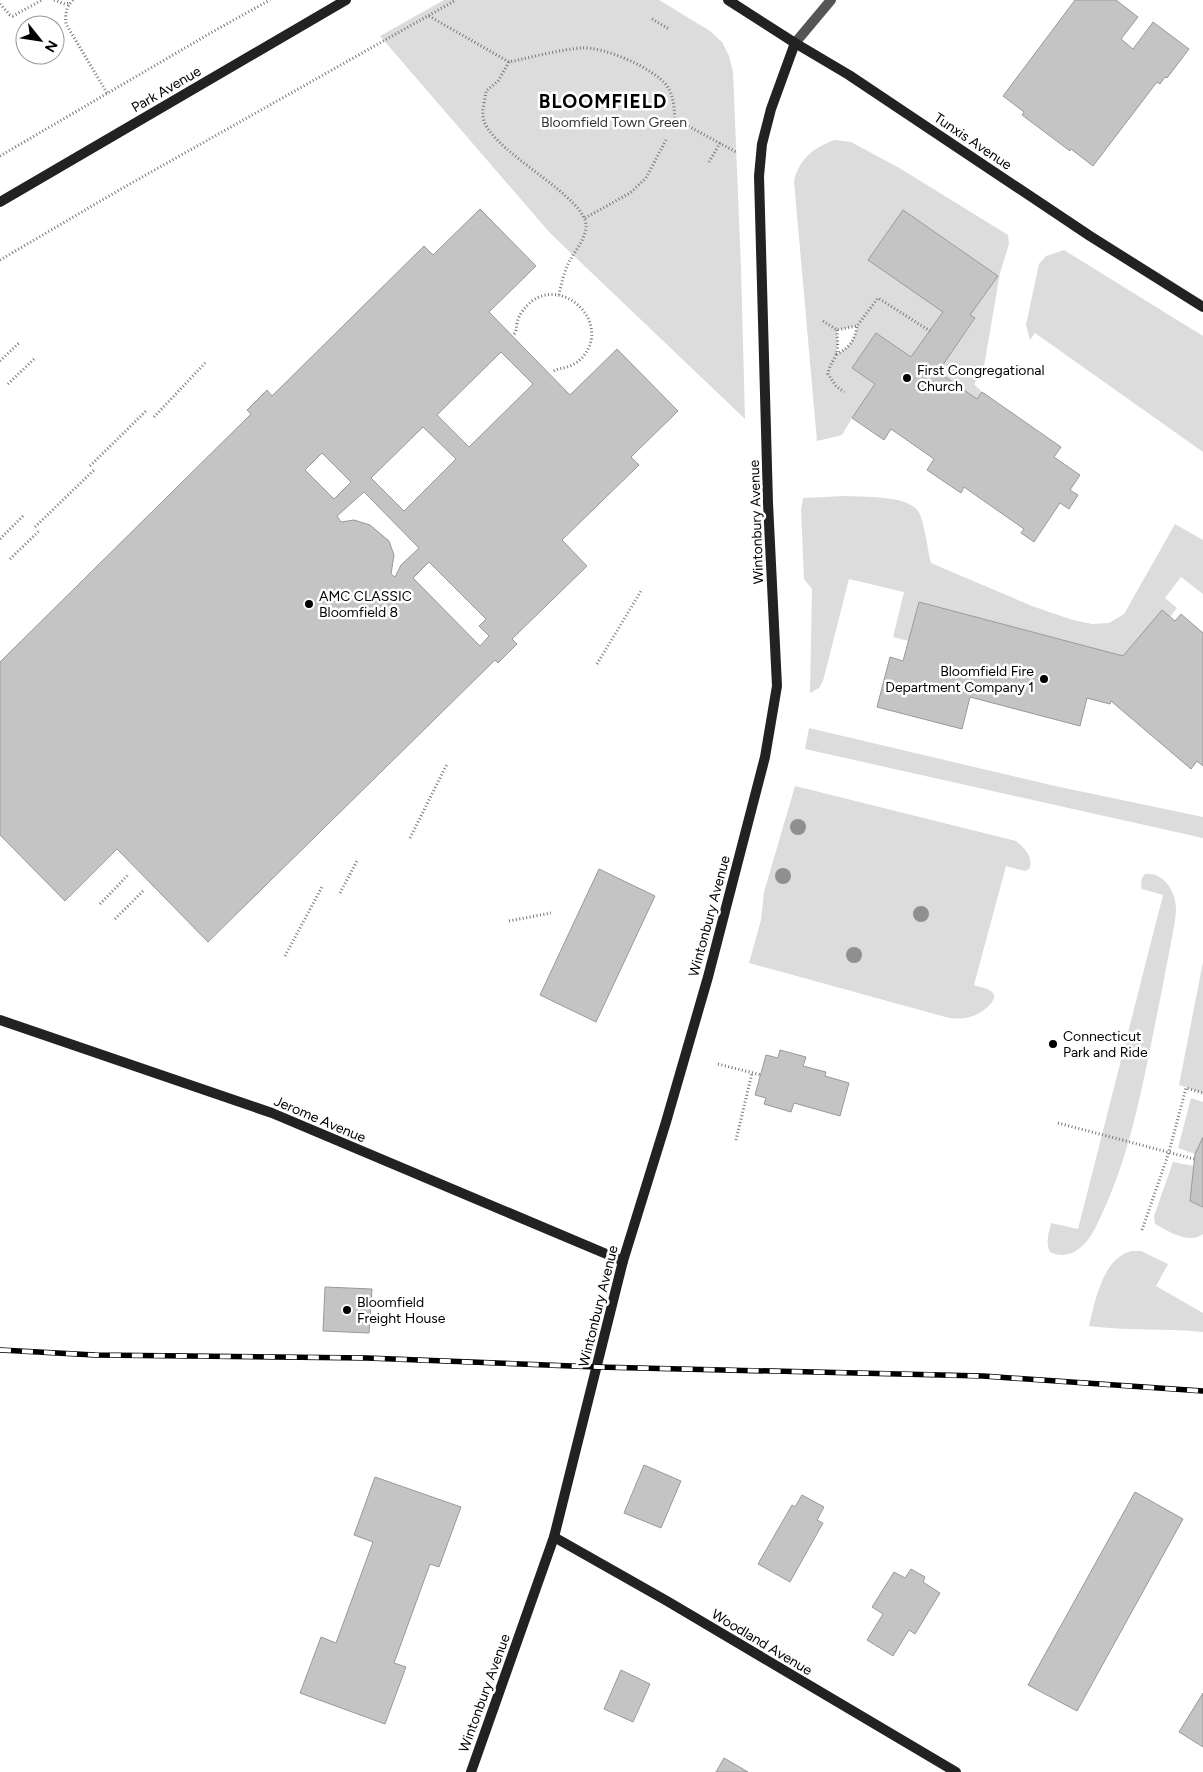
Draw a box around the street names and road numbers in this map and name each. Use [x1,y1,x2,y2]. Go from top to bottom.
street label: Park Avenue [128,63,204,116]
street label: Tunxis Avenue [931,109,1015,174]
street label: Wintonbury Avenue [746,459,767,585]
street label: Wintonbury Avenue [685,853,734,979]
street label: Jerome Avenue [271,1092,369,1147]
street label: Wintonbury Avenue [575,1243,622,1369]
street label: Woodland Avenue [708,1606,815,1679]
street label: Wintonbury Avenue [455,1631,514,1755]

